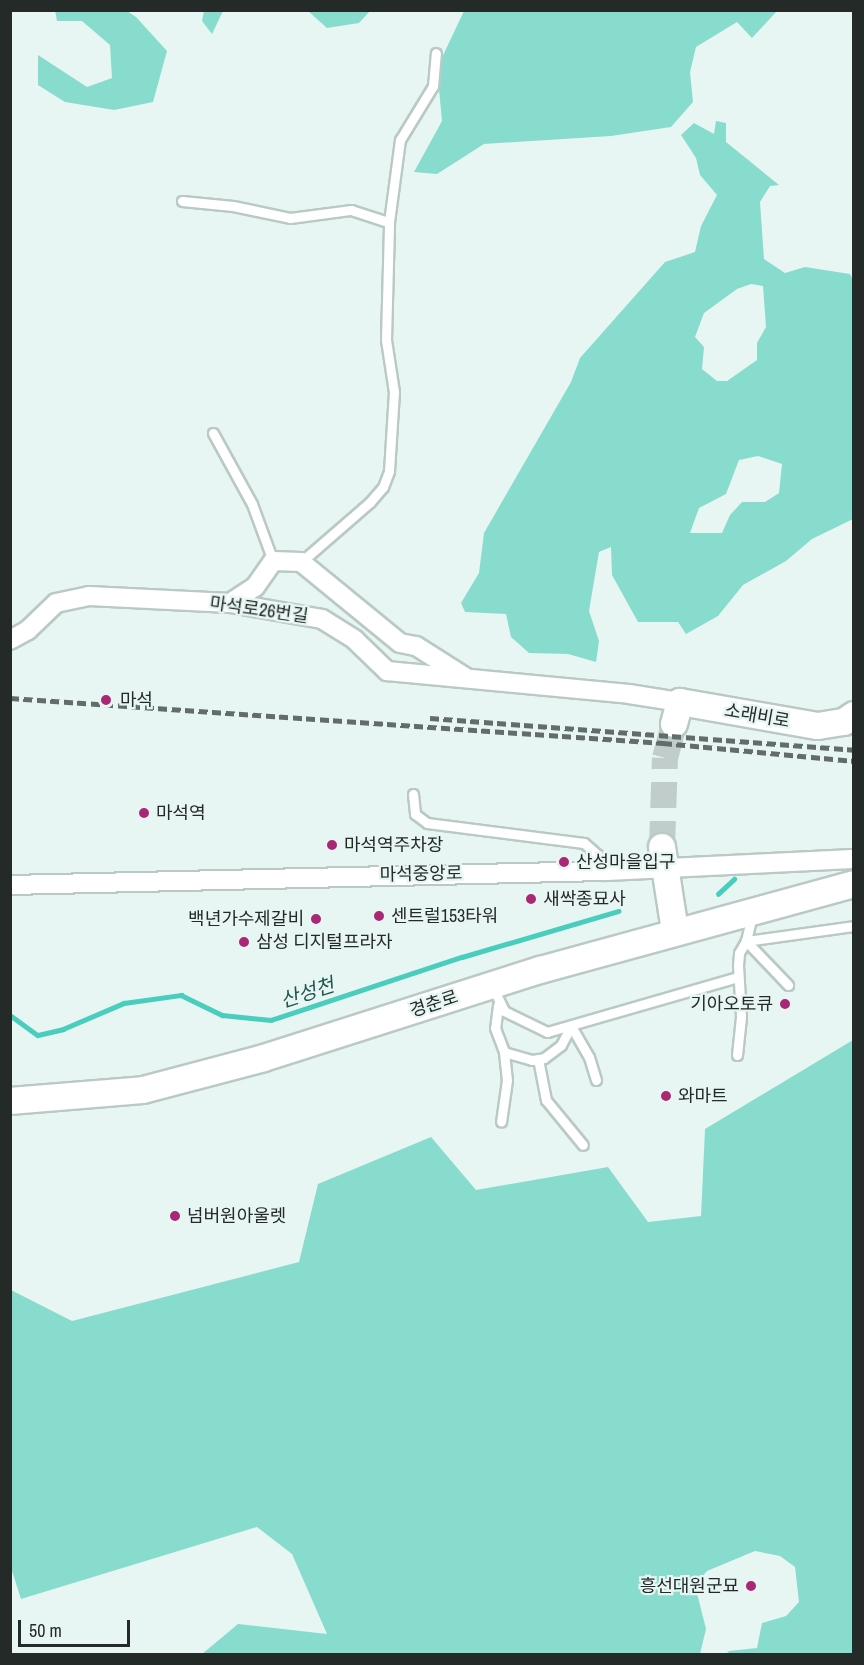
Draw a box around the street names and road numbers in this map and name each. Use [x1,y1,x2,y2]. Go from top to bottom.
street label: 마석로26번길 [208,592,310,628]
street label: 소래비로 [723,700,791,732]
street label: 마석중앙로 [379,862,463,886]
street label: 경춘로 [407,986,461,1022]

